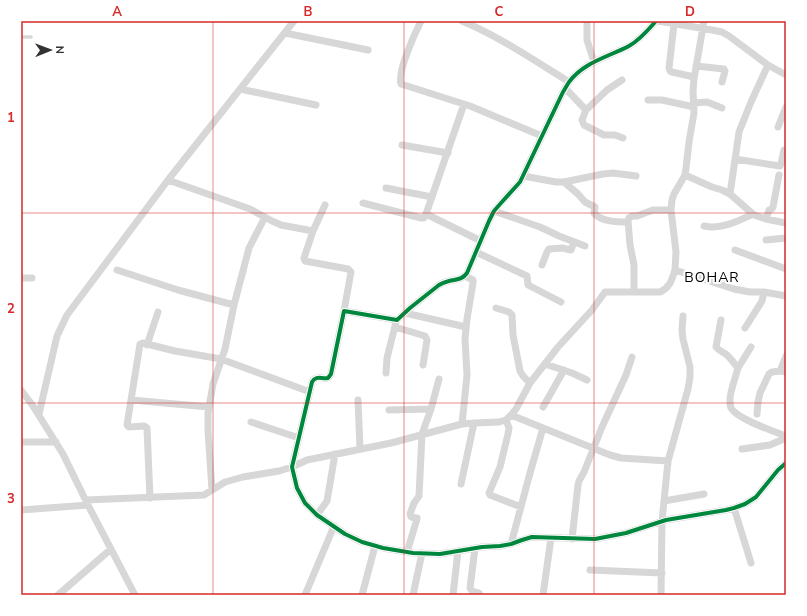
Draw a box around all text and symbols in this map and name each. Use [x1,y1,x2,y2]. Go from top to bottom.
text: A [112,3,122,21]
text: B [304,3,313,21]
text: C [495,3,504,21]
text: D [685,3,695,21]
north arrow [30,30,70,70]
text: N [52,46,67,54]
text: 1 [7,109,15,127]
district label: BOHAR [684,268,740,287]
text: 2 [7,300,15,318]
text: 3 [7,490,15,508]

